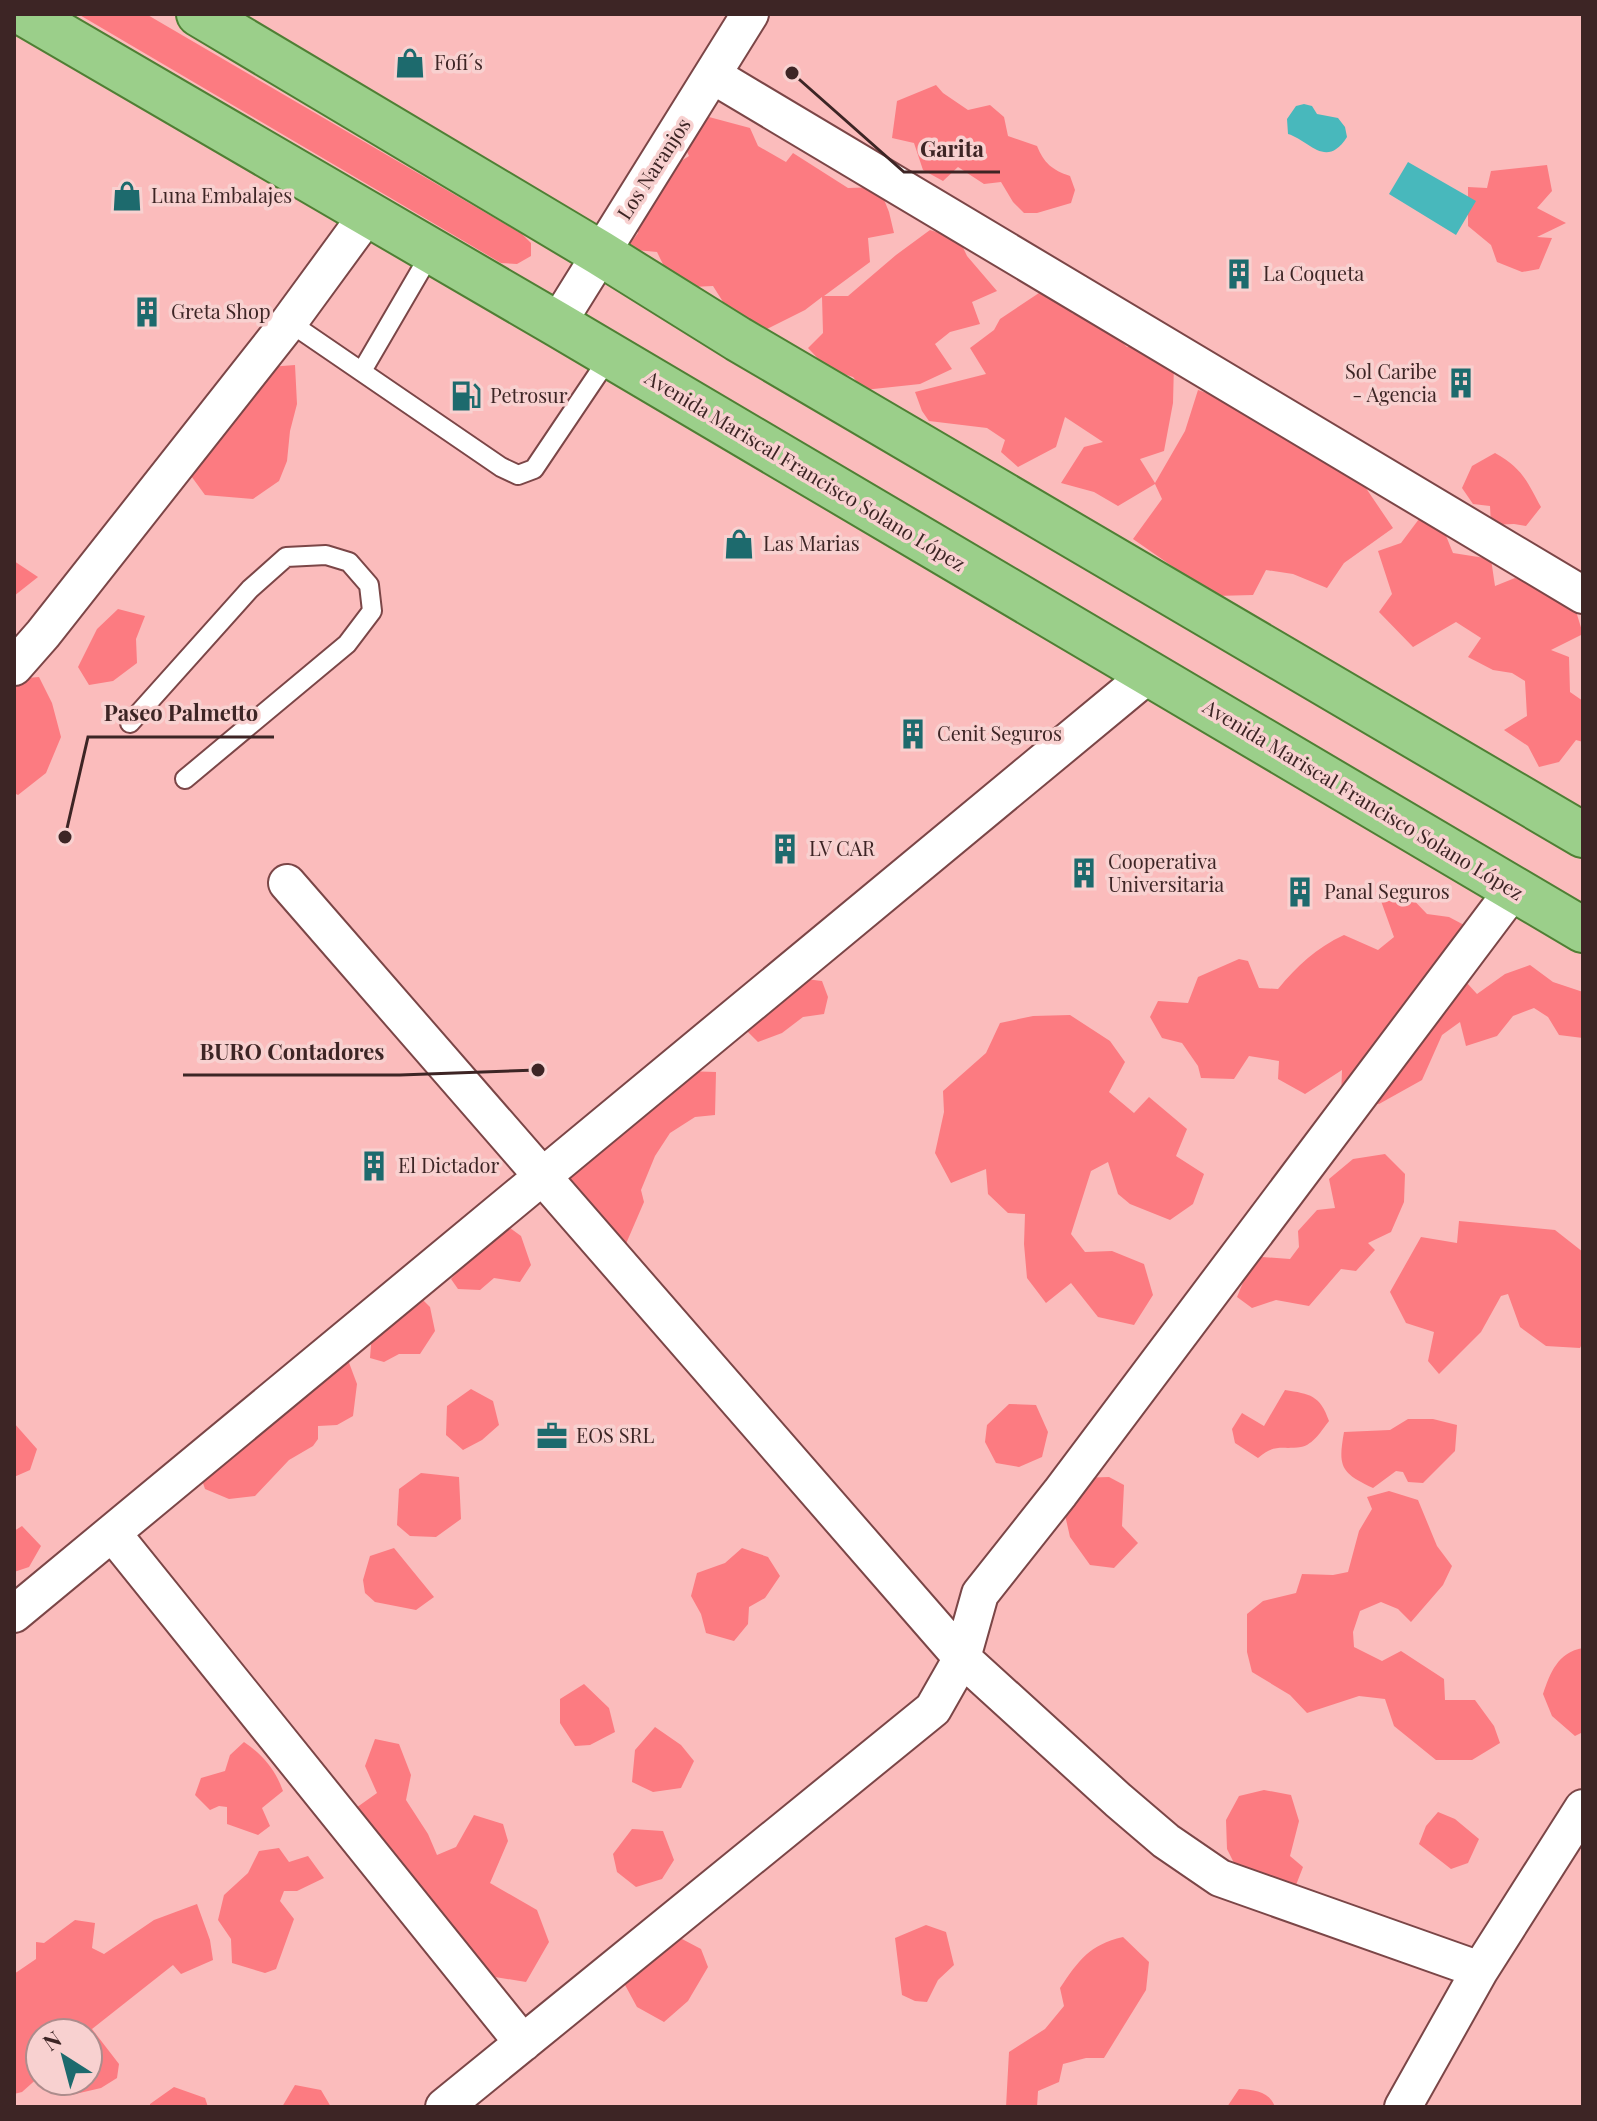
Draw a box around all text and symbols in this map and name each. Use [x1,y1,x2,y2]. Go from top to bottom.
shop icon: Fofi´s [393,46,427,80]
place label: Fofi´s [434,48,483,75]
street label: Los Naranjos [610,112,696,224]
callout: Garita [904,126,1000,172]
text: Garita [920,133,985,163]
shop icon: Luna Embalajes [110,179,144,213]
place label: Luna Embalajes [151,181,292,208]
building icon: La Coqueta [1222,257,1256,291]
place label: La Coqueta [1263,259,1364,286]
building icon: Greta Shop [130,295,164,329]
place label: Greta Shop [171,297,271,324]
place label: Sol Caribe - Agencia [1345,357,1437,407]
street label: Avenida Mariscal Francisco Solano López [640,363,971,576]
building icon: Sol Caribe - Agencia [1444,366,1478,400]
fuel station icon: Petrosur [449,379,483,413]
place label: Petrosur [490,381,568,408]
shop icon: Las Marias [722,527,756,561]
place label: Las Marias [763,529,860,556]
callout: Paseo Palmetto [88,691,274,737]
street label: Avenida Mariscal Francisco Solano López [1198,692,1529,905]
text: Paseo Palmetto [104,697,258,727]
building icon: Cenit Seguros [896,717,930,751]
place label: Cenit Seguros [937,719,1062,746]
building icon: LV CAR [768,832,802,866]
place label: LV CAR [809,834,876,861]
place label: Cooperativa Universitaria [1108,847,1224,897]
building icon: Cooperativa Universitaria [1067,856,1101,890]
building icon: Panal Seguros [1283,875,1317,909]
place label: Panal Seguros [1324,877,1450,904]
callout: BURO Contadores [183,1029,400,1075]
text: BURO Contadores [199,1036,385,1066]
building icon: El Dictador [357,1149,391,1183]
place label: El Dictador [398,1151,500,1178]
office icon: EOS SRL [535,1419,569,1453]
place label: EOS SRL [576,1421,655,1448]
north arrow [24,2017,104,2097]
text: N [36,2023,67,2057]

